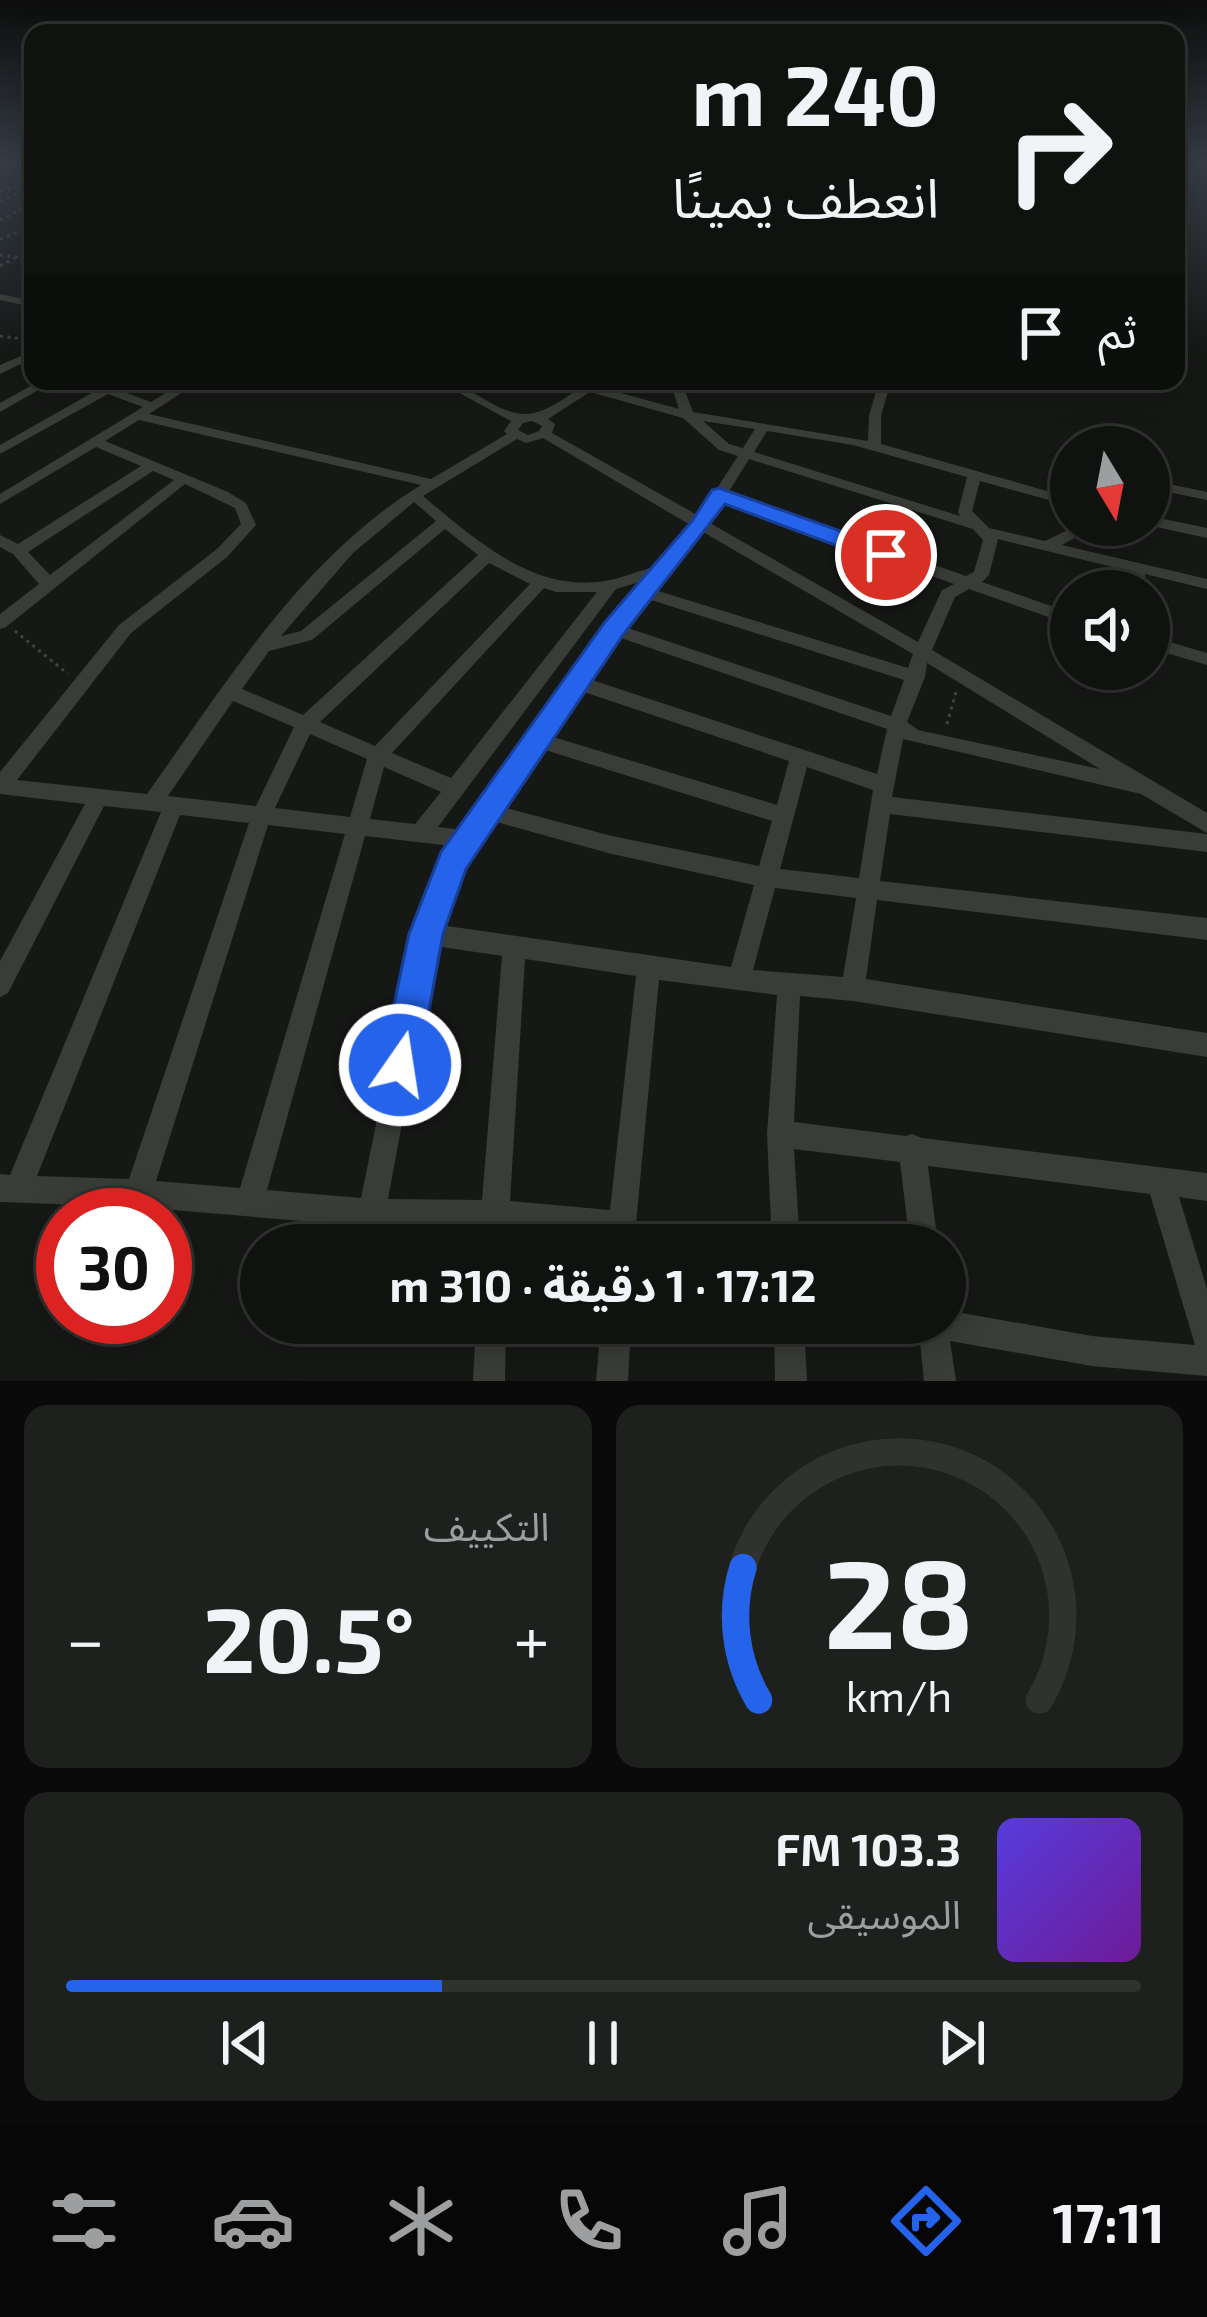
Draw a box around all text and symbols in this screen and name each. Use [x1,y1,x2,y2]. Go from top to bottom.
text: 240 m [692,42,939,143]
icon: right [981,72,1137,228]
text: انعطف يمينًا [672,164,939,229]
icon: arrive [1008,300,1074,366]
text: ثم [1098,303,1137,357]
north arrow [1050,426,1170,546]
map controls [1050,426,1170,690]
pin [835,504,937,606]
icon: arrive [853,522,919,588]
button: sound [1050,570,1170,690]
position arrow [337,1002,463,1128]
speed limit sign: 30 [36,1188,192,1344]
text: 17:12 · 1 دقيقة · 310 m [390,1257,817,1311]
text: التكييف [424,1502,550,1549]
text: 28 [824,1524,974,1674]
text: 20.5° [203,1583,415,1691]
text: − [66,1598,105,1677]
text: + [513,1598,550,1677]
text: km/h [846,1668,952,1720]
text: 103.3 FM [775,1821,961,1875]
text: الموسيقى [807,1890,961,1937]
icon: previous [212,2010,278,2076]
icon: pause [570,2010,636,2076]
icon: next [929,2010,995,2076]
icon: filters [42,2179,126,2263]
icon: car [211,2179,295,2263]
icon: climate [379,2179,463,2263]
icon: phone [547,2179,631,2263]
icon: music [716,2179,800,2263]
icon: directions [884,2179,968,2263]
text: 17:11 [1052,2189,1165,2254]

